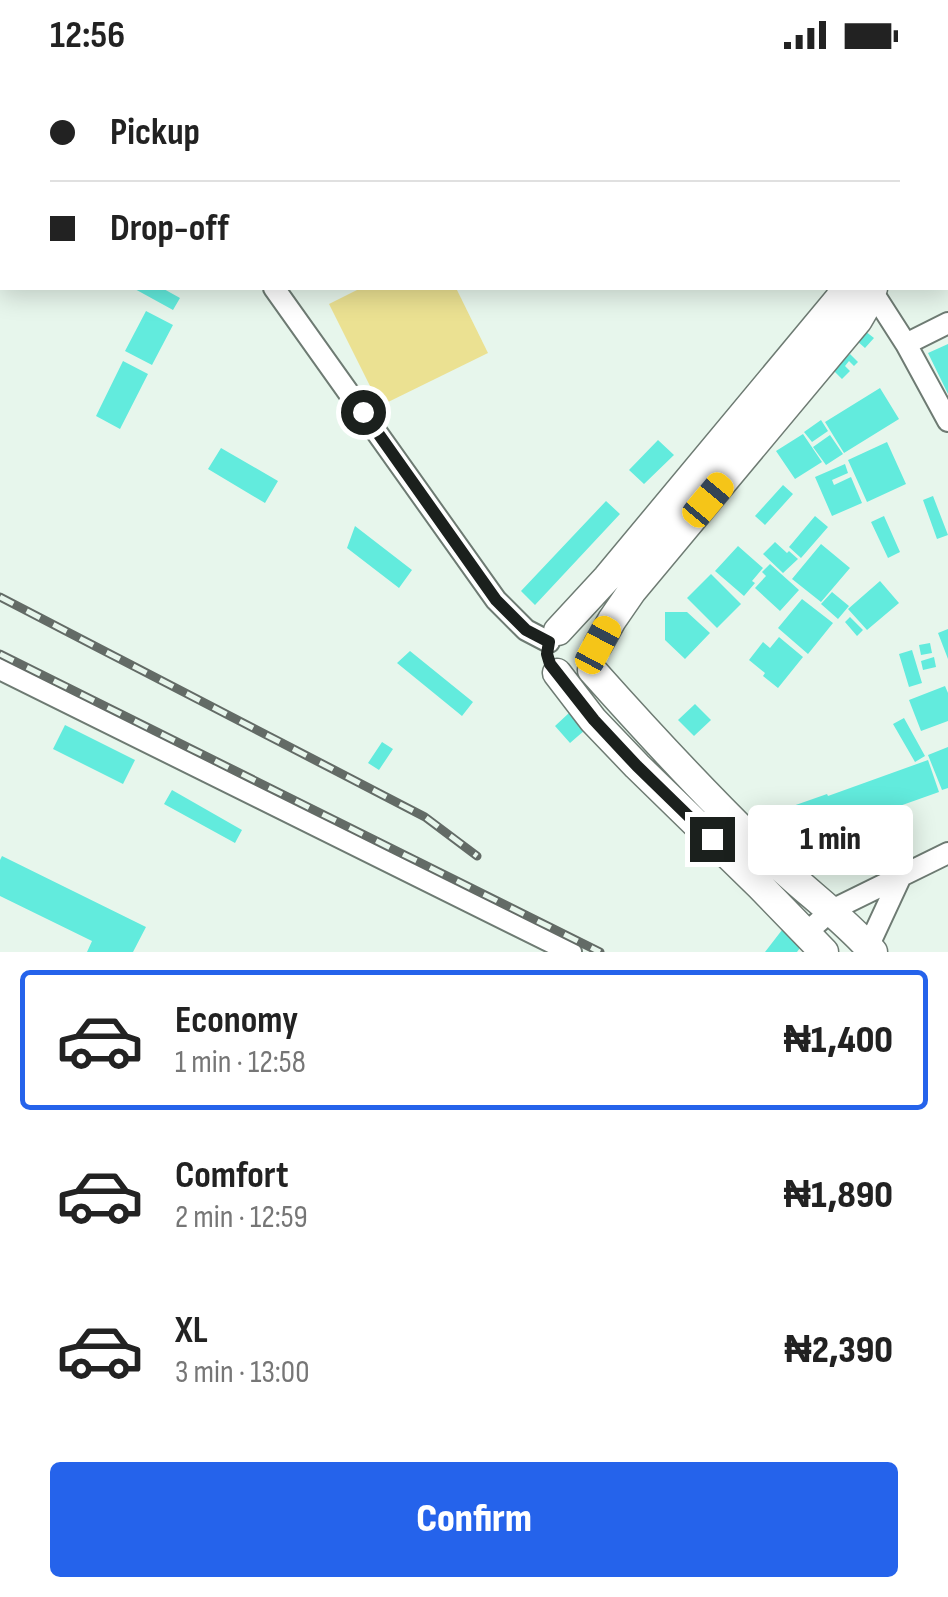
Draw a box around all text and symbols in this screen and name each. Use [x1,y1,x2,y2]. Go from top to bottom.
text: 12:56 [50,13,125,58]
text: Pickup [110,110,200,155]
text: Drop-off [110,206,229,251]
route start [341,390,386,435]
car [677,467,739,533]
car [571,611,625,679]
callout: 1 min [747,804,912,874]
route end [690,817,735,862]
text: 1 min [800,820,861,859]
icon: car [55,995,145,1085]
text: Economy [175,998,298,1043]
text: ₦1,400 [783,1018,893,1063]
text: 1 min · 12:58 [175,1043,306,1082]
icon: car [55,1150,145,1240]
text: Comfort [175,1153,289,1198]
text: ₦1,890 [783,1173,893,1218]
text: 2 min · 12:59 [175,1198,308,1237]
icon: car [55,1305,145,1395]
text: XL [175,1308,208,1353]
text: ₦2,390 [784,1328,893,1373]
text: 3 min · 13:00 [175,1353,309,1392]
button: Confirm [50,1462,898,1577]

